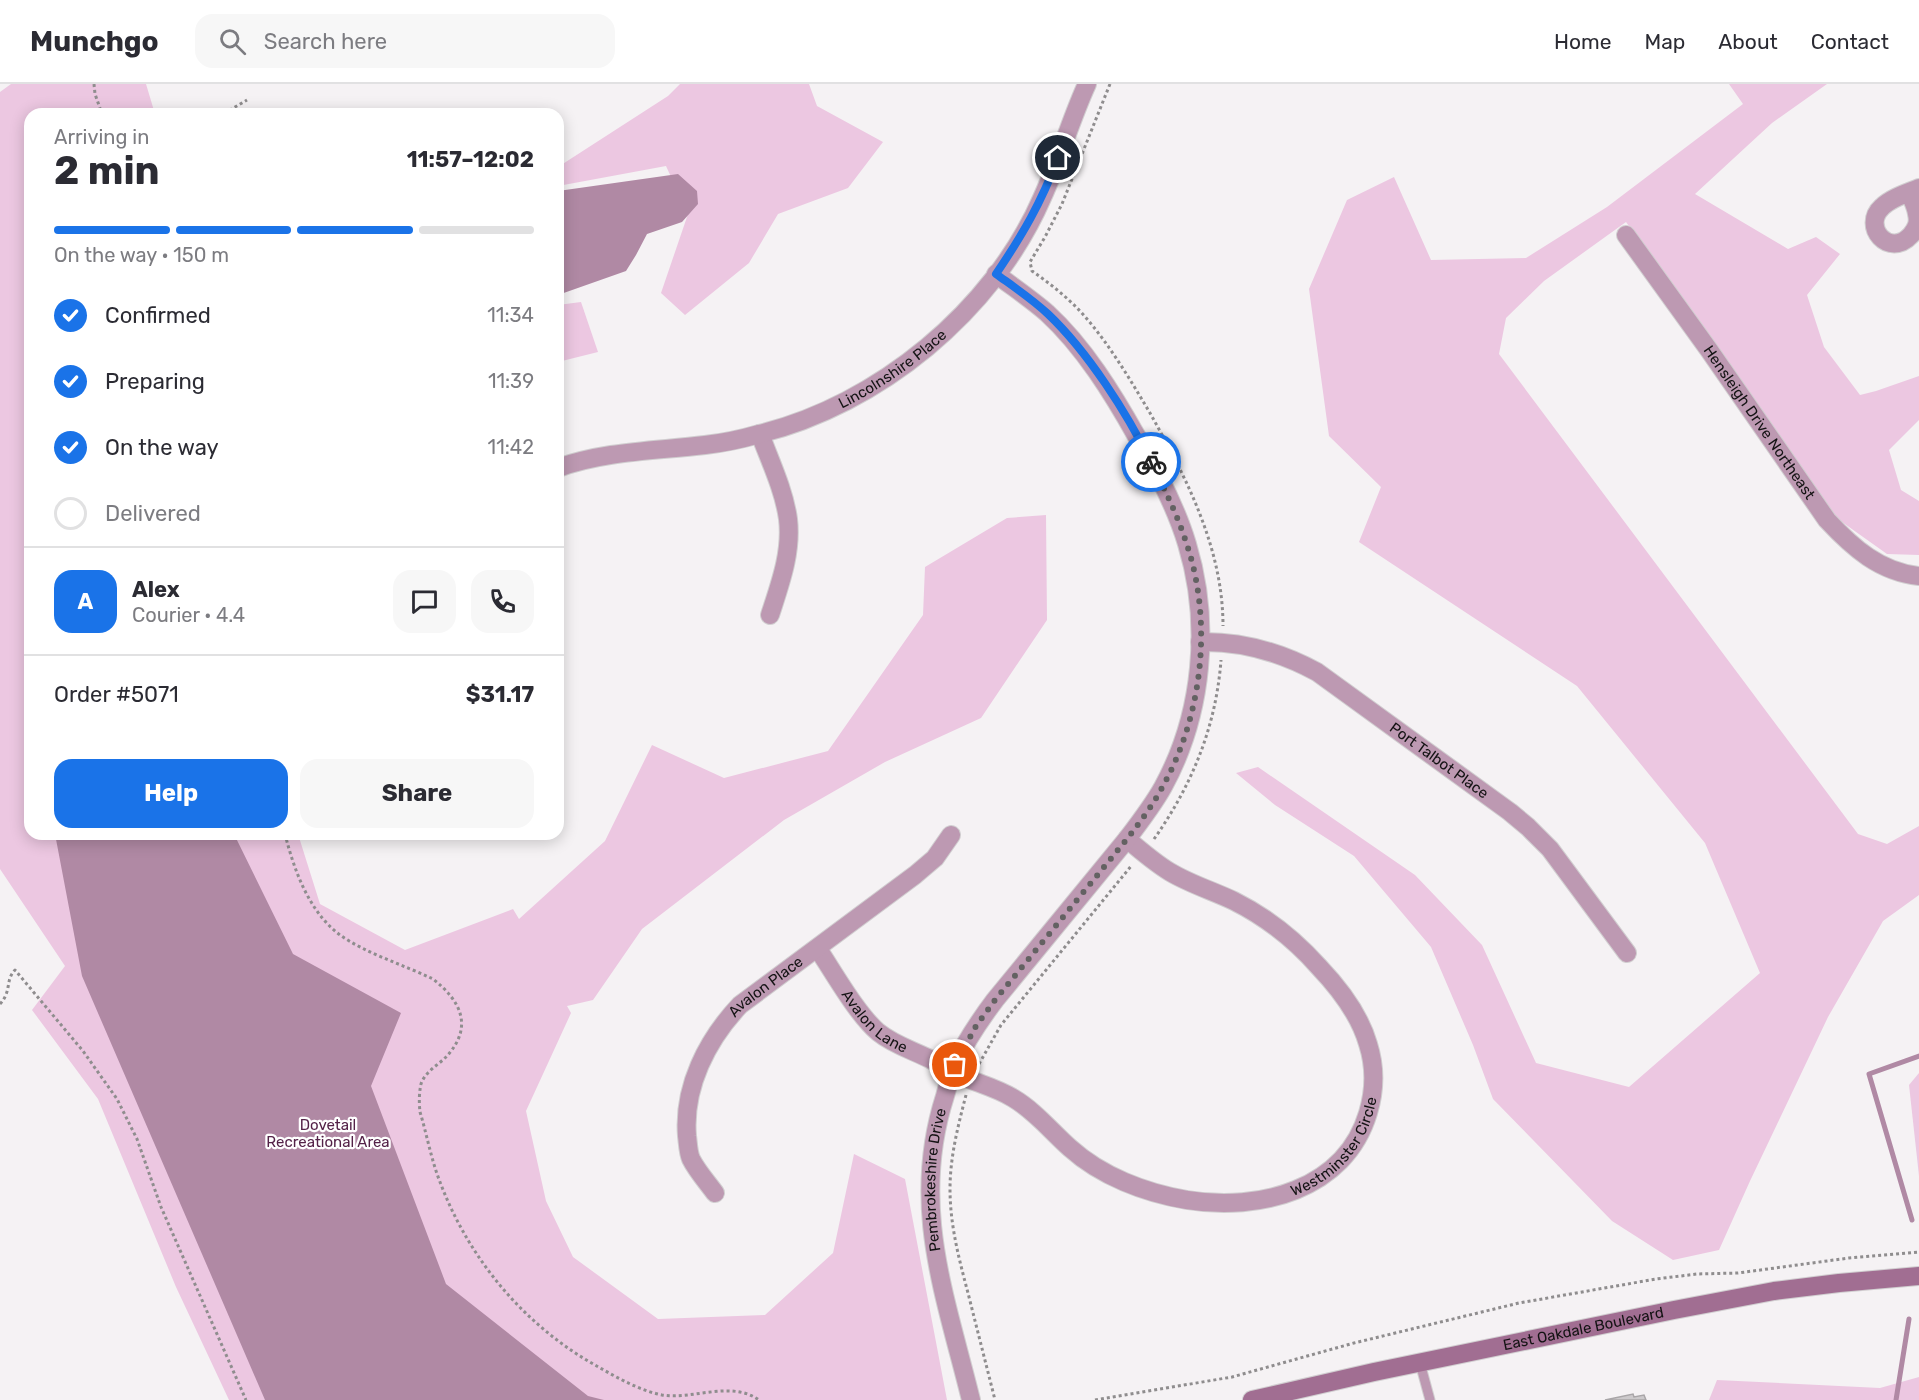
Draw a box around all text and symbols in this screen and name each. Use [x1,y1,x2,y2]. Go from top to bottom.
search box [195,14,615,68]
text: Munchgo [30,25,159,58]
icon: search [216,25,249,58]
text: Search here [264,28,387,55]
text: Home [1554,29,1611,54]
text: Map [1644,29,1685,54]
text: About [1718,29,1778,54]
text: Contact [1811,29,1889,54]
text: Arriving in [54,125,149,149]
pin [1032,132,1083,183]
icon: home [1041,141,1074,174]
text: 11:57–12:02 [407,146,534,173]
text: 2 min [54,148,160,194]
text: On the way · 150 m [54,243,229,267]
icon: check [54,299,87,332]
text: Confirmed [105,302,211,329]
text: 11:34 [487,303,534,327]
street label: Lincolnshire Place [836,326,950,412]
street label: Hensleigh Drive Northeast [1700,342,1819,503]
icon: check [54,365,87,398]
text: Preparing [105,368,205,395]
text: 11:39 [488,369,534,393]
icon: check [54,431,87,464]
courier [1121,432,1181,492]
text: On the way [105,434,219,461]
text: 11:42 [488,435,534,459]
icon: bike [1135,446,1168,479]
text: Delivered [105,500,201,527]
button: chat [393,570,456,633]
button: phone [471,570,534,633]
text: Alex [132,576,180,603]
text: A [78,588,93,615]
text: Courier · 4.4 [132,603,245,627]
text: Order #5071 [54,681,179,708]
text: $31.17 [466,681,534,708]
street label: Port Talbot Place [1386,719,1492,802]
button: Help [54,759,288,828]
button: Share [300,759,534,828]
street label: Avalon Place [724,952,806,1021]
street label: Avalon Lane [838,986,910,1057]
pin [929,1039,980,1090]
icon: bag [938,1048,971,1081]
street label: Westminster Circle [1288,1095,1381,1200]
street label: Pembrokeshire Drive [921,1106,950,1253]
park label: Dovetail Recreational Area [266,1116,390,1151]
street label: East Oakdale Boulevard [1501,1303,1665,1354]

